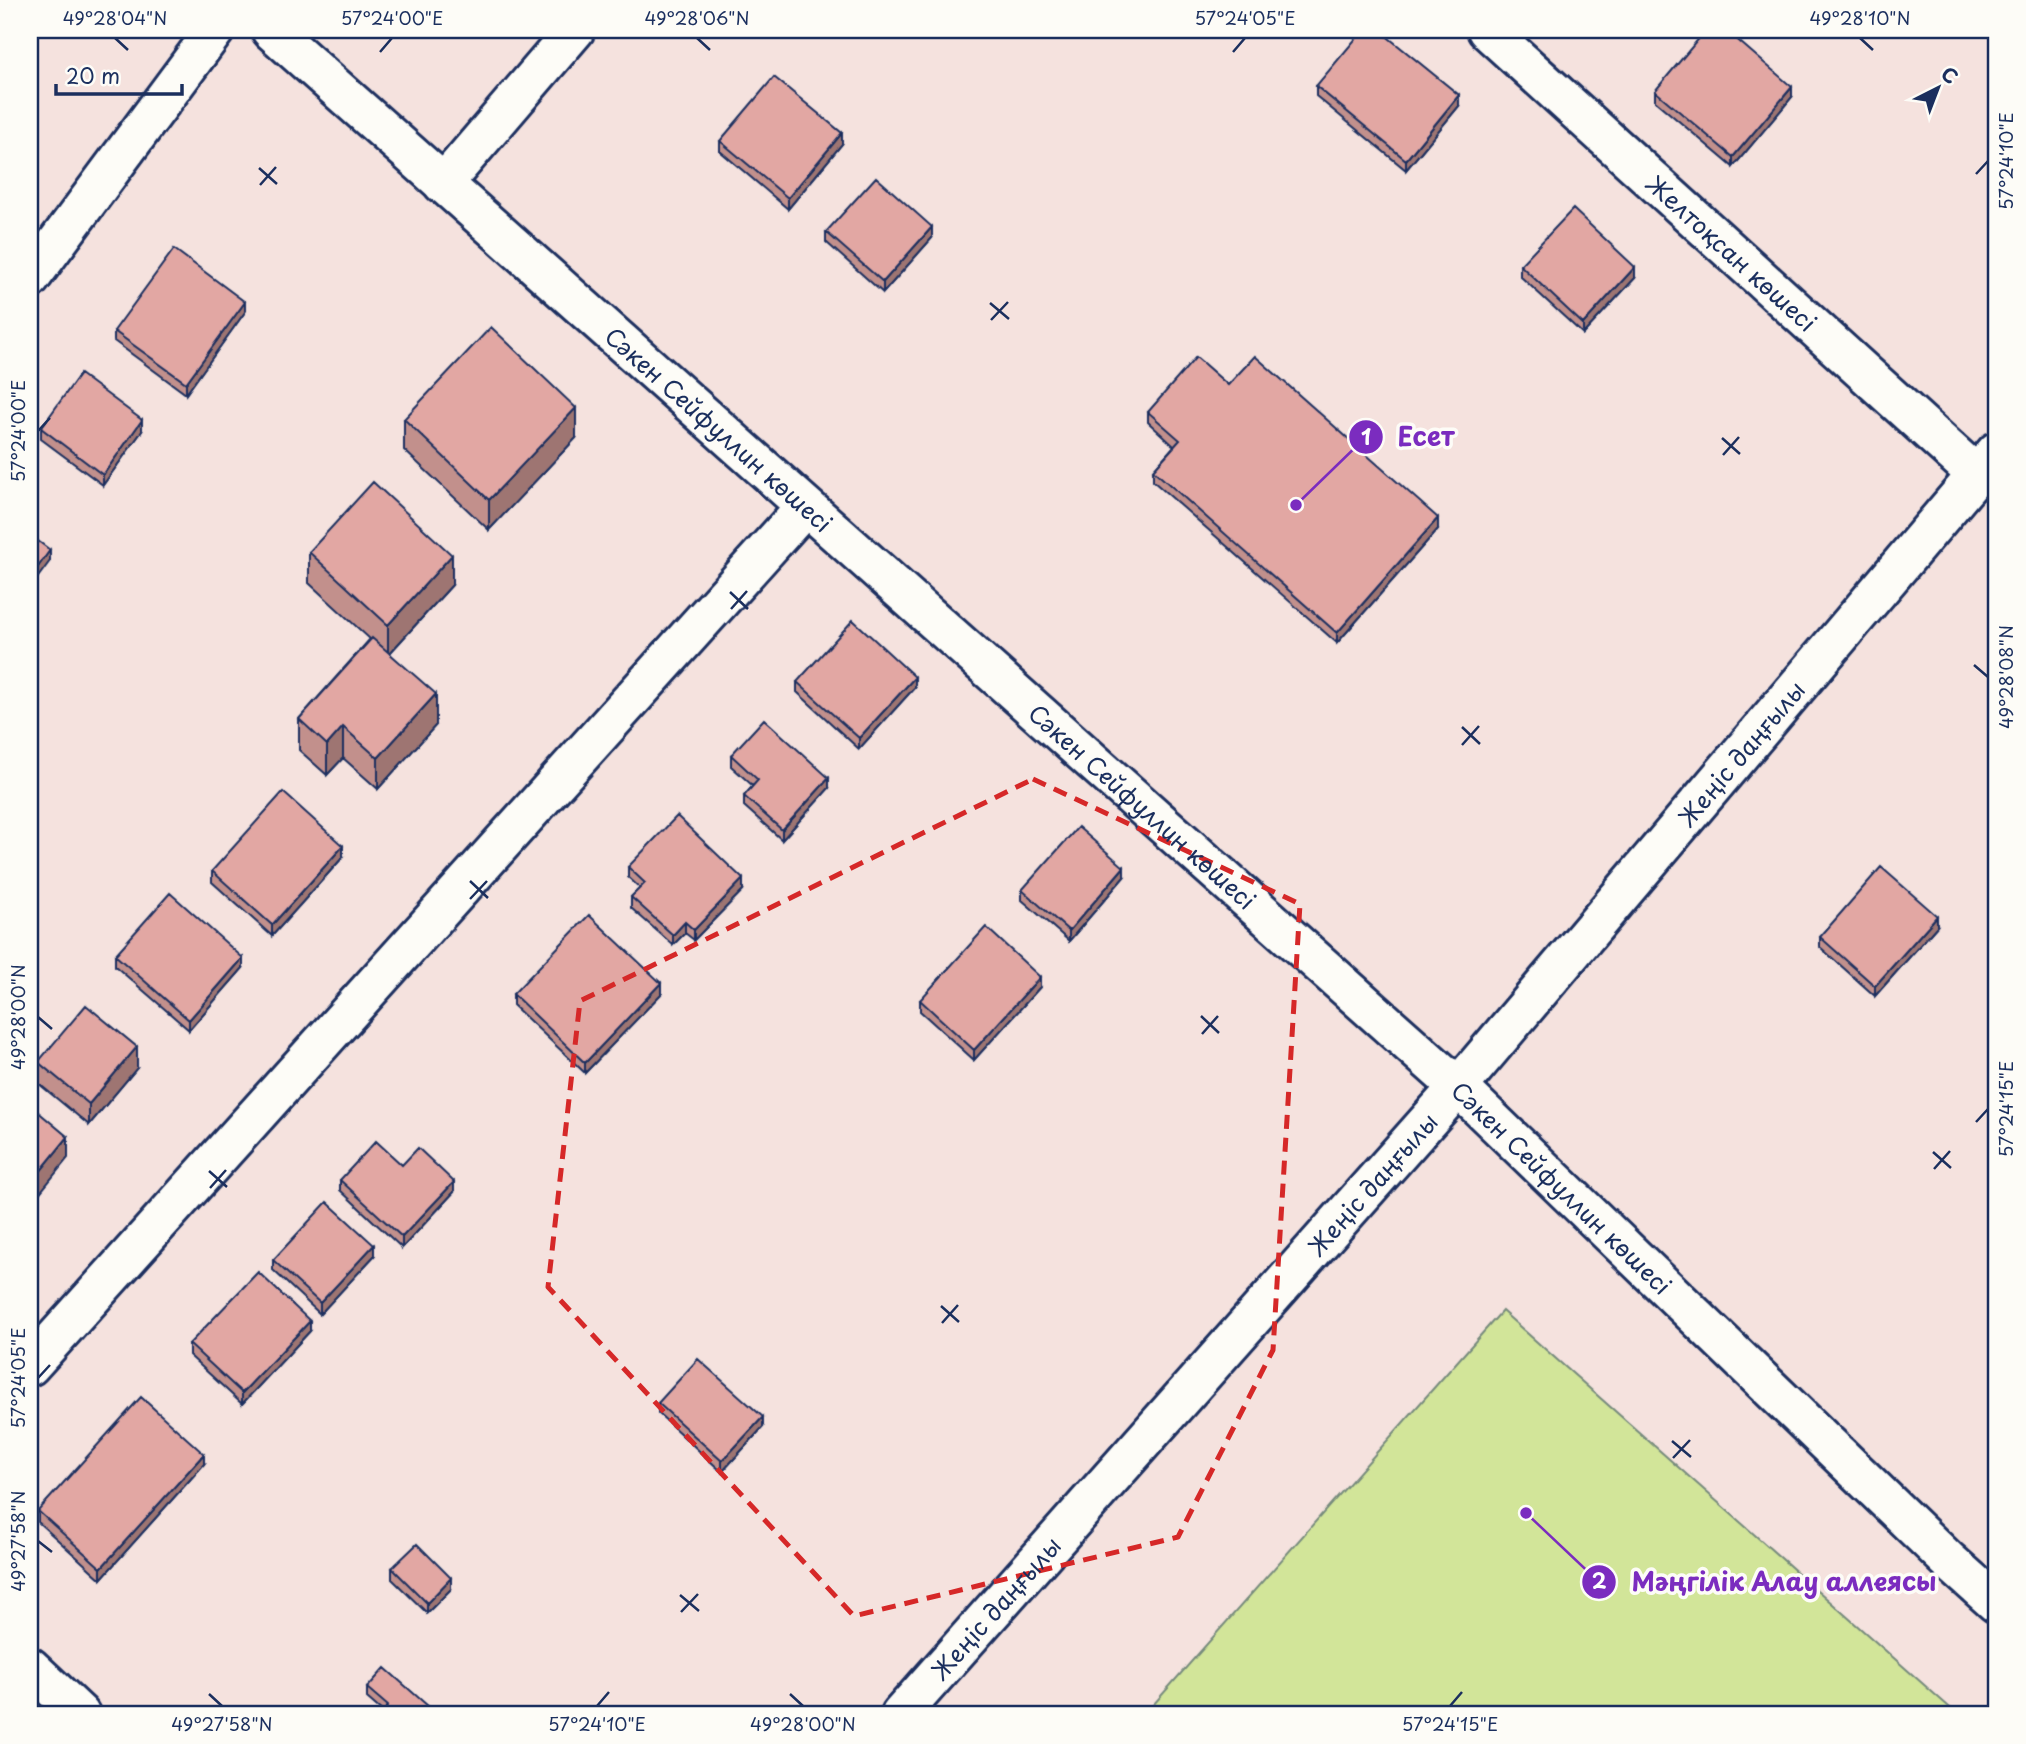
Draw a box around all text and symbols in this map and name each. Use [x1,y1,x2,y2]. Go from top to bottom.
text: 49°28'04"N [63,4,167,31]
text: 57°24'00"E [341,4,443,31]
text: 49°28'06"N [644,4,750,31]
text: 57°24'05"E [1195,4,1295,31]
text: 49°28'10"N [1810,4,1911,31]
scale bar [56,52,182,96]
north arrow [1904,52,1974,122]
text: 20 m [66,59,120,91]
text: С [1935,59,1965,90]
text: 57°24'10"E [1992,112,2019,210]
street label: Желтоқсан көшесі [1639,166,1825,339]
street label: Сәкен Сейфуллин көшесі [597,318,841,540]
text: 57°24'00"E [4,380,31,482]
callout: Есет [1348,414,1468,461]
text: Есет [1397,416,1455,455]
text: 1 [1361,420,1371,452]
text: 49°28'08"N [1992,625,2019,729]
street label: Жеңіс даңғылы [1668,673,1813,834]
street label: Сәкен Сейфуллин көшесі [1021,695,1264,917]
text: 49°28'00"N [4,964,31,1070]
text: 57°24'15"E [1992,1061,2019,1157]
street label: Сәкен Сейфуллин көшесі [1444,1072,1680,1302]
street label: Жеңіс даңғылы [1298,1104,1446,1264]
text: 57°24'05"E [4,1328,31,1428]
text: 49°27'58"N [4,1490,31,1592]
street label: Жеңіс даңғылы [922,1528,1069,1688]
callout: Мәңгілік Алау аллеясы [1581,1558,1952,1605]
text: Мәңгілік Алау аллеясы [1631,1561,1937,1600]
text: 2 [1592,1564,1607,1596]
text: 49°27'58"N [171,1710,273,1737]
text: 57°24'10"E [548,1710,646,1737]
text: 49°28'00"N [750,1710,856,1737]
text: 57°24'15"E [1402,1710,1498,1737]

